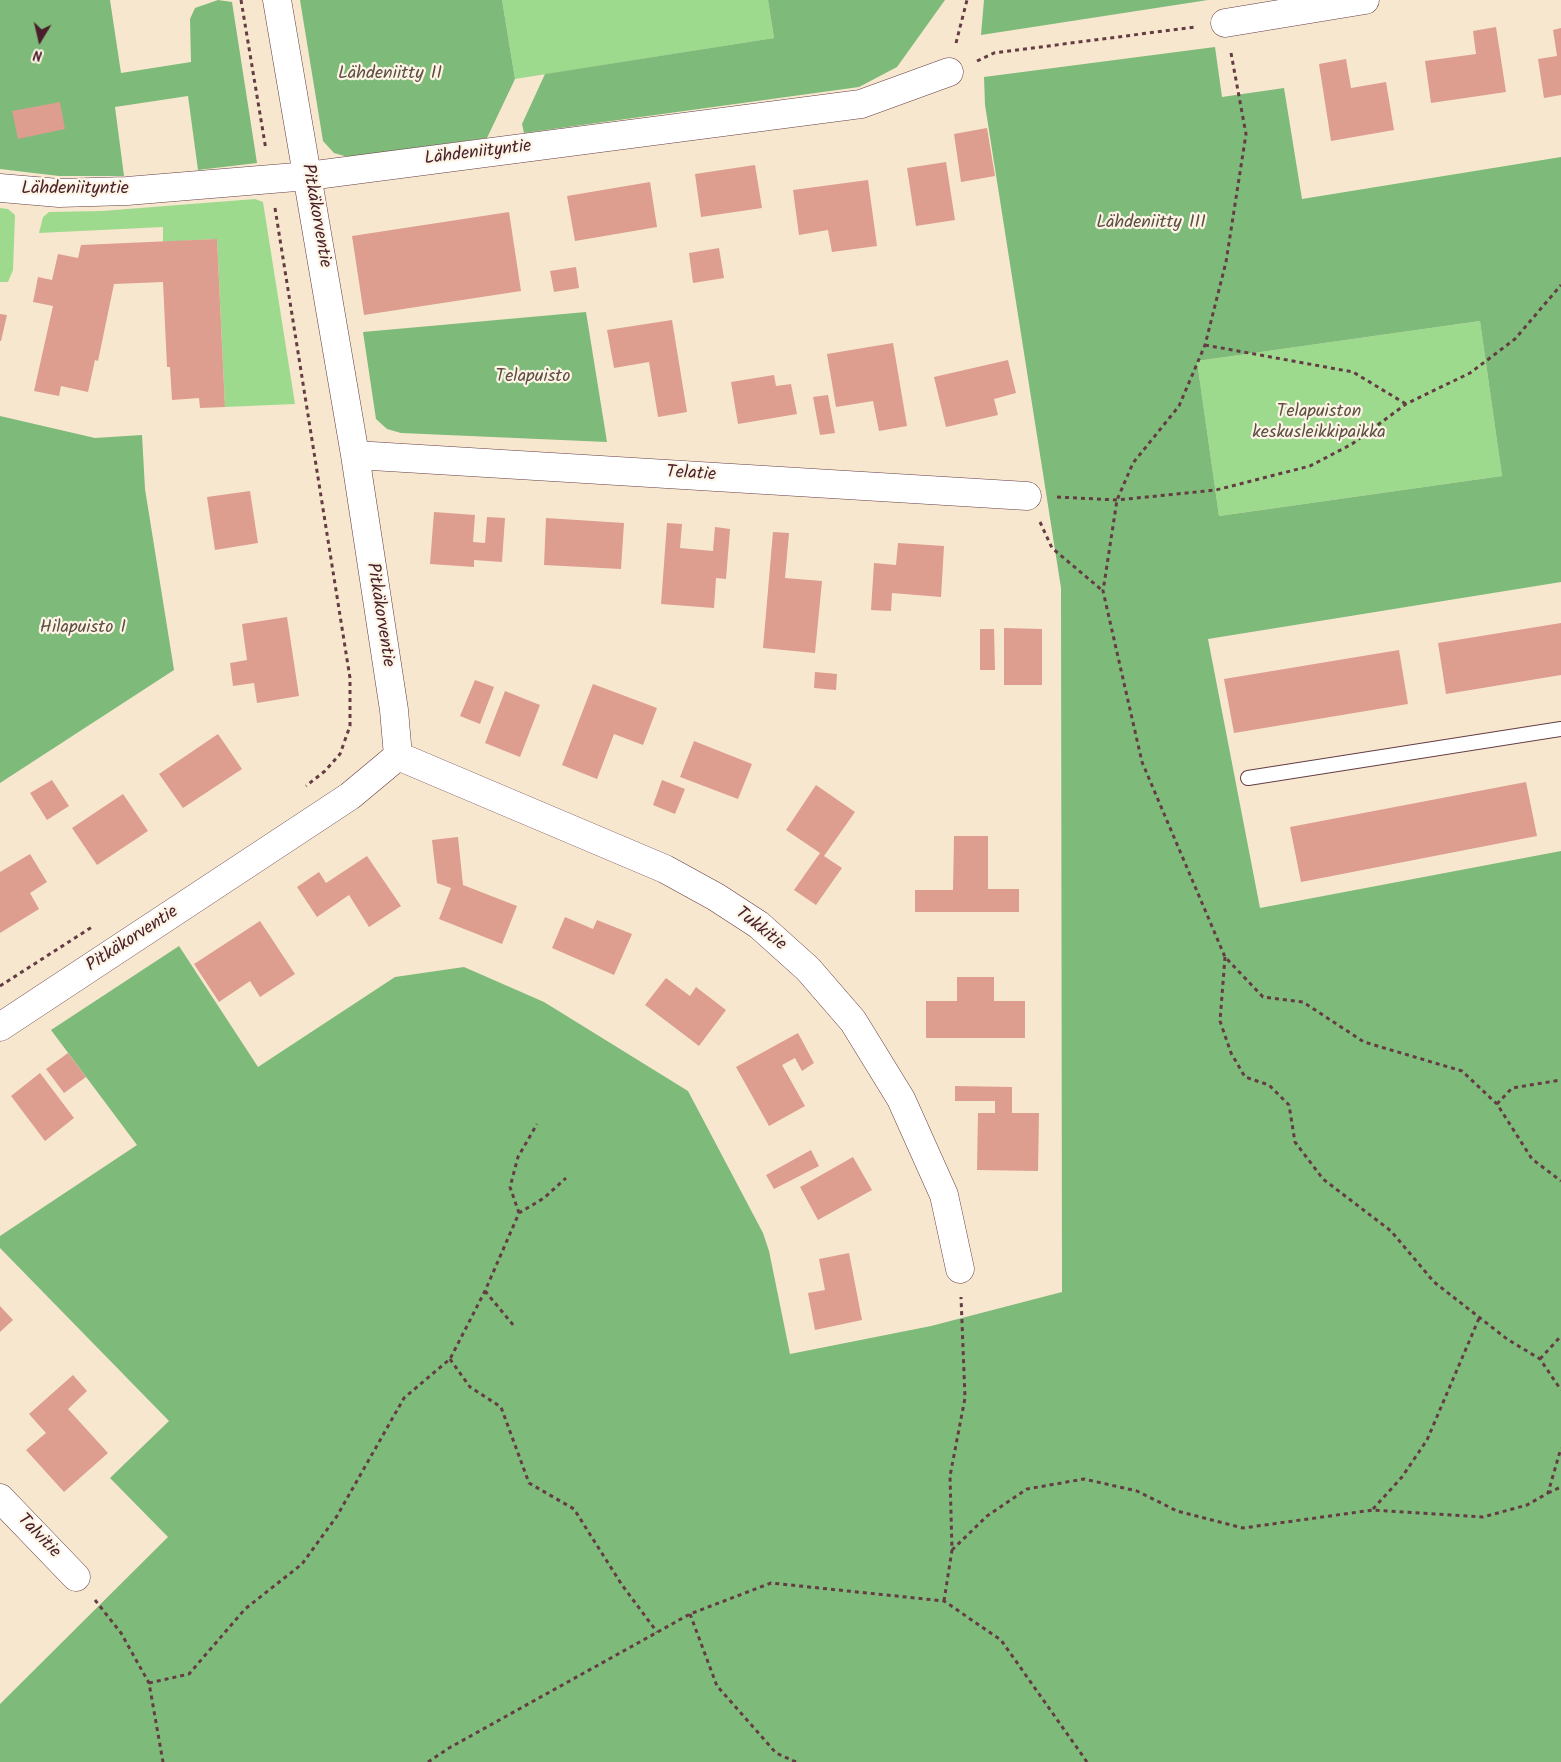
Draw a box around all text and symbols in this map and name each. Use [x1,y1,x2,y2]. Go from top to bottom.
north arrow [15,15,65,65]
text: N [32,43,44,66]
park label: Lähdeniitty II [338,64,442,86]
street label: Lähdeniityntie [423,137,533,171]
street label: Pitkäkorventie [295,162,335,270]
street label: Lähdeniityntie [21,179,129,201]
park label: Lähdeniitty III [1096,213,1206,235]
park label: Telapuisto [496,367,570,389]
park label: Telapuiston keskusleikkipaikka [1252,402,1386,444]
street label: Telatie [666,463,716,487]
street label: Pitkäkorventie [360,561,398,669]
park label: Hilapuisto I [40,618,126,640]
street label: Pitkäkorventie [83,902,183,978]
street label: Tukkitie [730,903,790,957]
street label: Talvitie [12,1510,64,1564]

